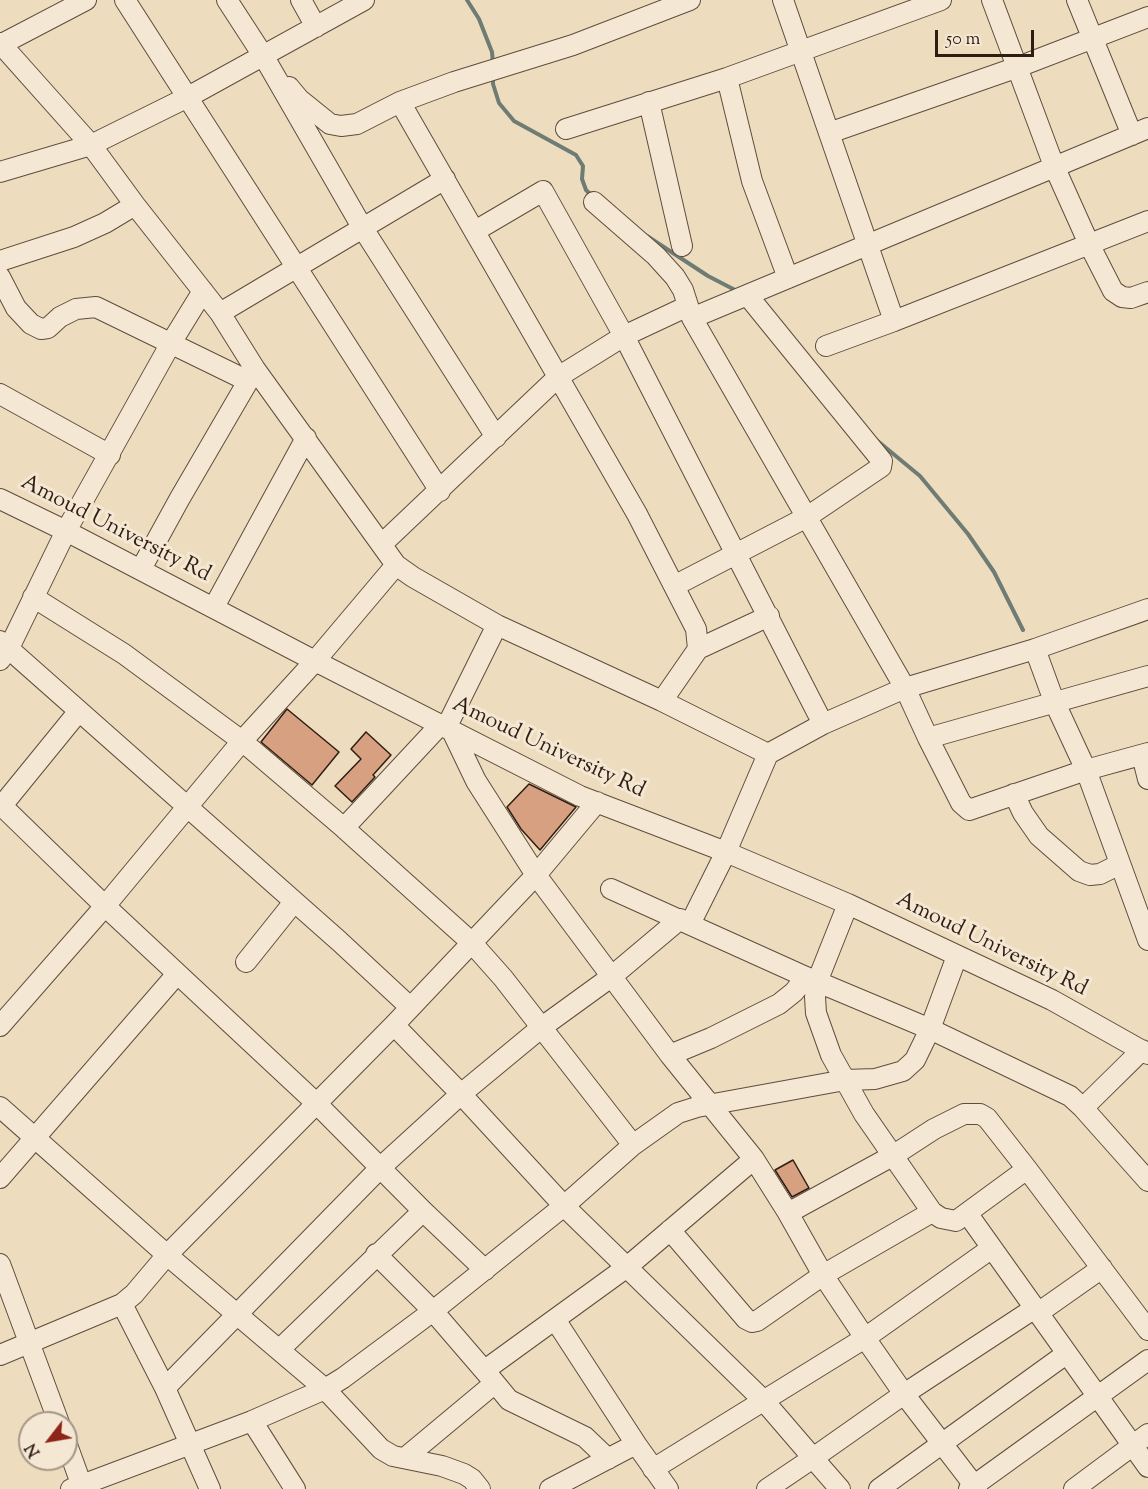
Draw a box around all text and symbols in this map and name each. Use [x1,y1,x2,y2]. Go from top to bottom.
scale bar [938,18,1037,56]
text: 50 m [946,27,980,53]
street label: Amoud University Rd [16,471,214,589]
street label: Amoud University Rd [447,693,649,805]
street label: Amoud University Rd [891,888,1091,1004]
north arrow [18,1411,78,1471]
text: N [21,1438,47,1461]

